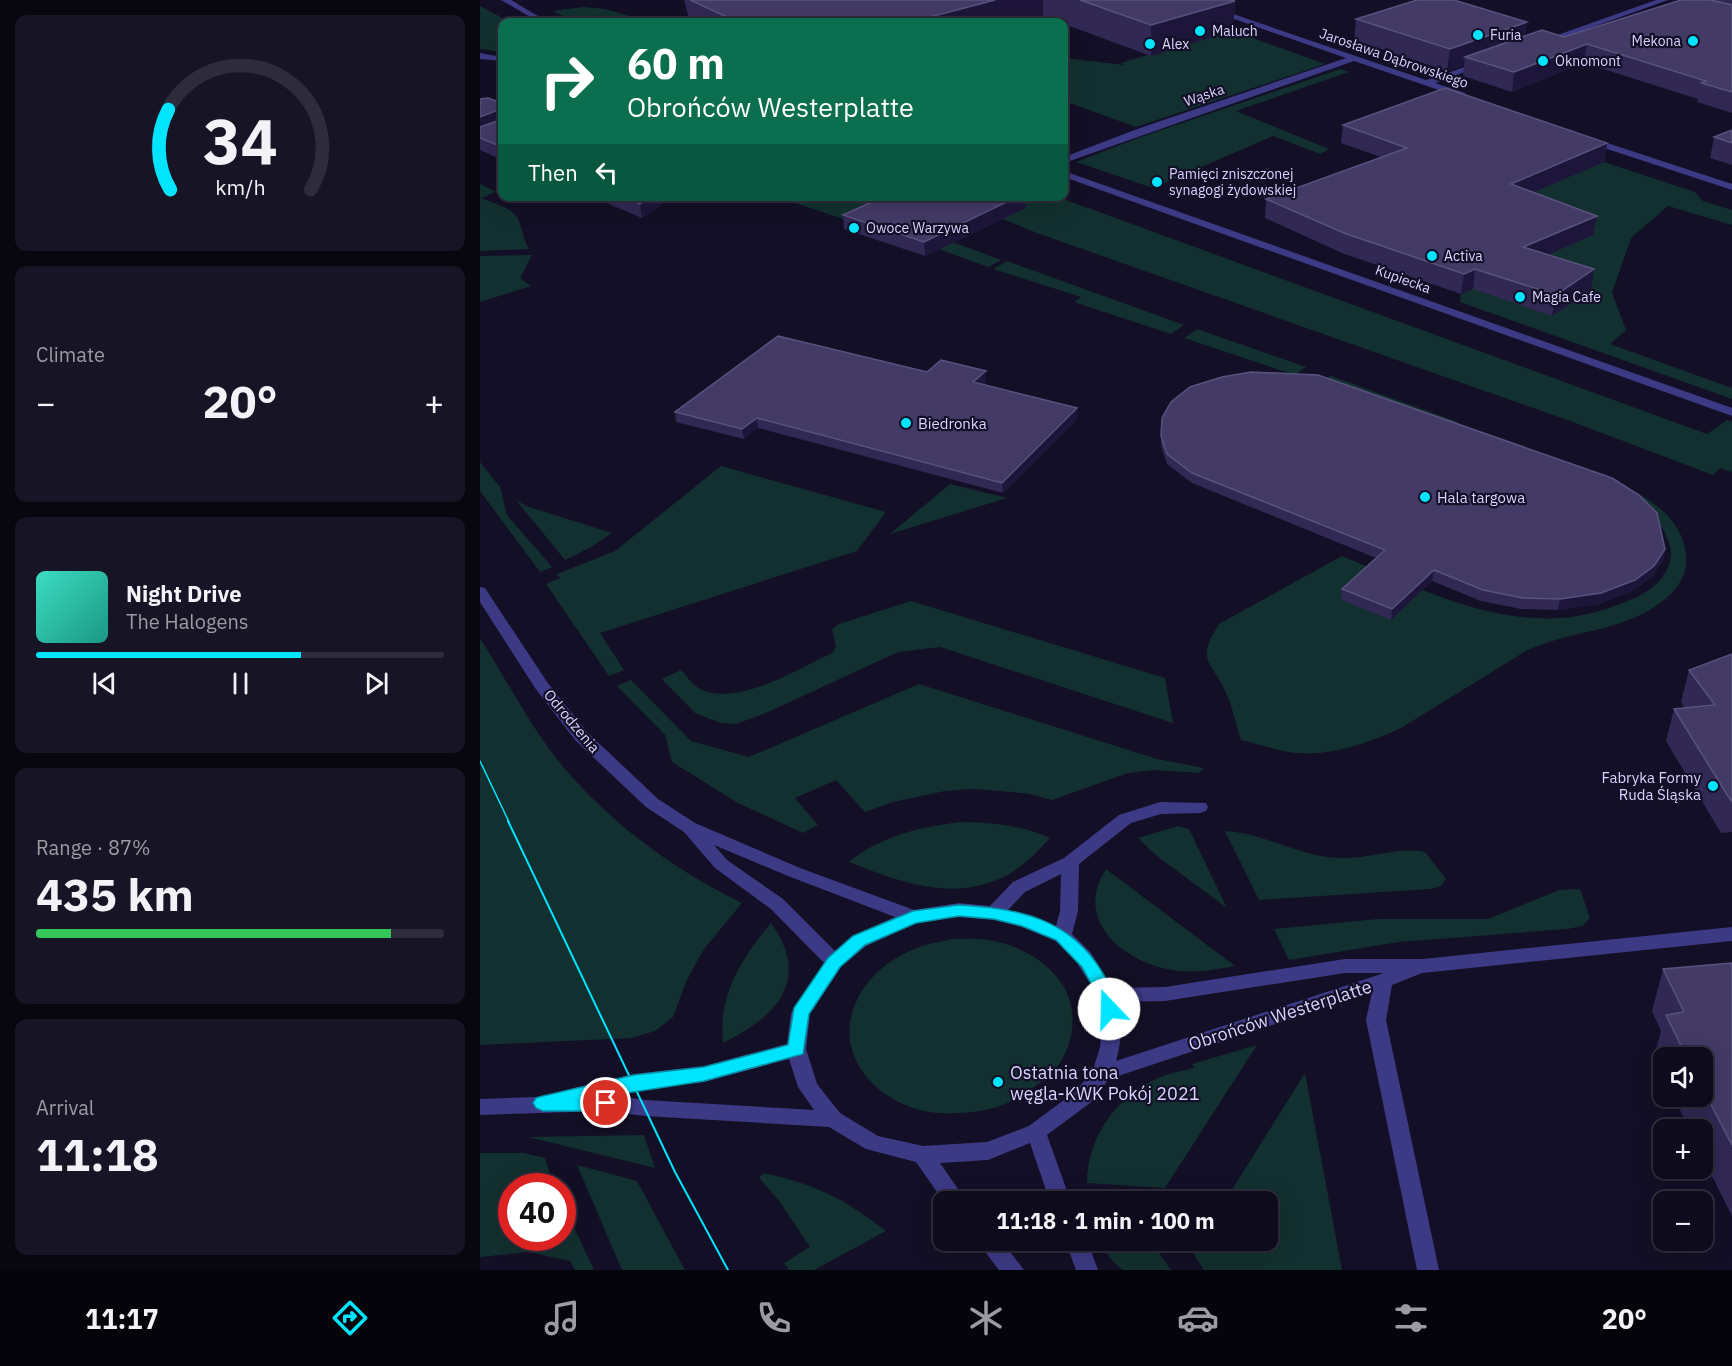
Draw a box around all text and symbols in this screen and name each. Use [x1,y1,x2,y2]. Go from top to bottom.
place label: Maluch [1212,22,1258,40]
marker: Maluch [1193,24,1207,38]
street label: Jarosława Dąbrowskiego [1317,24,1471,92]
place label: Furia [1490,26,1522,44]
marker: Furia [1471,28,1485,42]
place label: Mekona [1632,32,1682,50]
marker: Mekona [1686,34,1700,48]
place label: Alex [1162,35,1189,53]
text: 60 m [627,36,725,91]
marker: Alex [1143,37,1157,51]
icon: right [528,42,606,120]
place label: Oknomont [1555,52,1621,70]
marker: Oknomont [1536,54,1550,68]
street label: Wąska [1181,80,1227,110]
text: Obrońców Westerplatte [627,89,914,124]
text: 34 [203,100,277,181]
icon: left [590,156,623,189]
text: Then [528,158,578,187]
place label: Pamięci zniszczonej synagogi żydowskiej [1169,165,1296,199]
text: km/h [215,173,265,201]
marker: Pamięci zniszczonej synagogi żydowskiej [1150,175,1164,189]
place label: Owoce Warzywa [866,219,969,237]
marker: Owoce Warzywa [847,221,861,235]
place label: Activa [1444,247,1483,265]
marker: Activa [1425,249,1439,263]
street label: Kupiecka [1373,261,1434,298]
place label: Magia Cafe [1532,288,1601,306]
marker: Magia Cafe [1513,290,1527,304]
text: Climate [36,341,105,368]
text: 20° [202,372,278,430]
text: − [36,381,56,424]
text: + [424,381,444,424]
place label: Biedronka [918,414,987,433]
marker: Biedronka [899,416,913,430]
place label: Hala targowa [1437,488,1525,507]
marker: Hala targowa [1418,490,1432,504]
text: Night Drive [126,579,242,608]
text: The Halogens [126,608,248,635]
icon: previous [88,667,121,700]
icon: pause [224,667,257,700]
icon: next [360,667,393,700]
street label: Odrodzenia [540,685,604,757]
place label: Fabryka Formy Ruda Śląska [1602,768,1701,804]
marker: Fabryka Formy Ruda Śląska [1706,779,1720,793]
text: Range · 87% [36,834,151,861]
text: 435 km [36,865,194,923]
street label: Obrońców Westerplatte [1185,974,1375,1055]
position arrow [1077,977,1141,1041]
map controls [1653,1047,1713,1251]
button: sound [1653,1047,1713,1107]
place label: Ostatnia tona węgla-KWK Pokój 2021 [1010,1061,1200,1105]
marker: Ostatnia tona węgla-KWK Pokój 2021 [991,1075,1005,1089]
pin [580,1077,631,1128]
icon: arrive [589,1086,622,1119]
text: Arrival [36,1094,94,1121]
button: + [1653,1119,1713,1179]
text: 11:18 [36,1125,159,1183]
speed limit sign: 40 [498,1173,576,1251]
button: − [1653,1191,1713,1251]
text: 11:18 · 1 min · 100 m [996,1206,1215,1235]
icon: directions [329,1297,371,1339]
icon: music [541,1297,583,1339]
icon: phone [753,1297,795,1339]
icon: climate [965,1297,1007,1339]
icon: car [1177,1297,1219,1339]
icon: filters [1390,1297,1432,1339]
text: 11:17 [85,1301,159,1336]
text: 20° [1602,1301,1647,1336]

